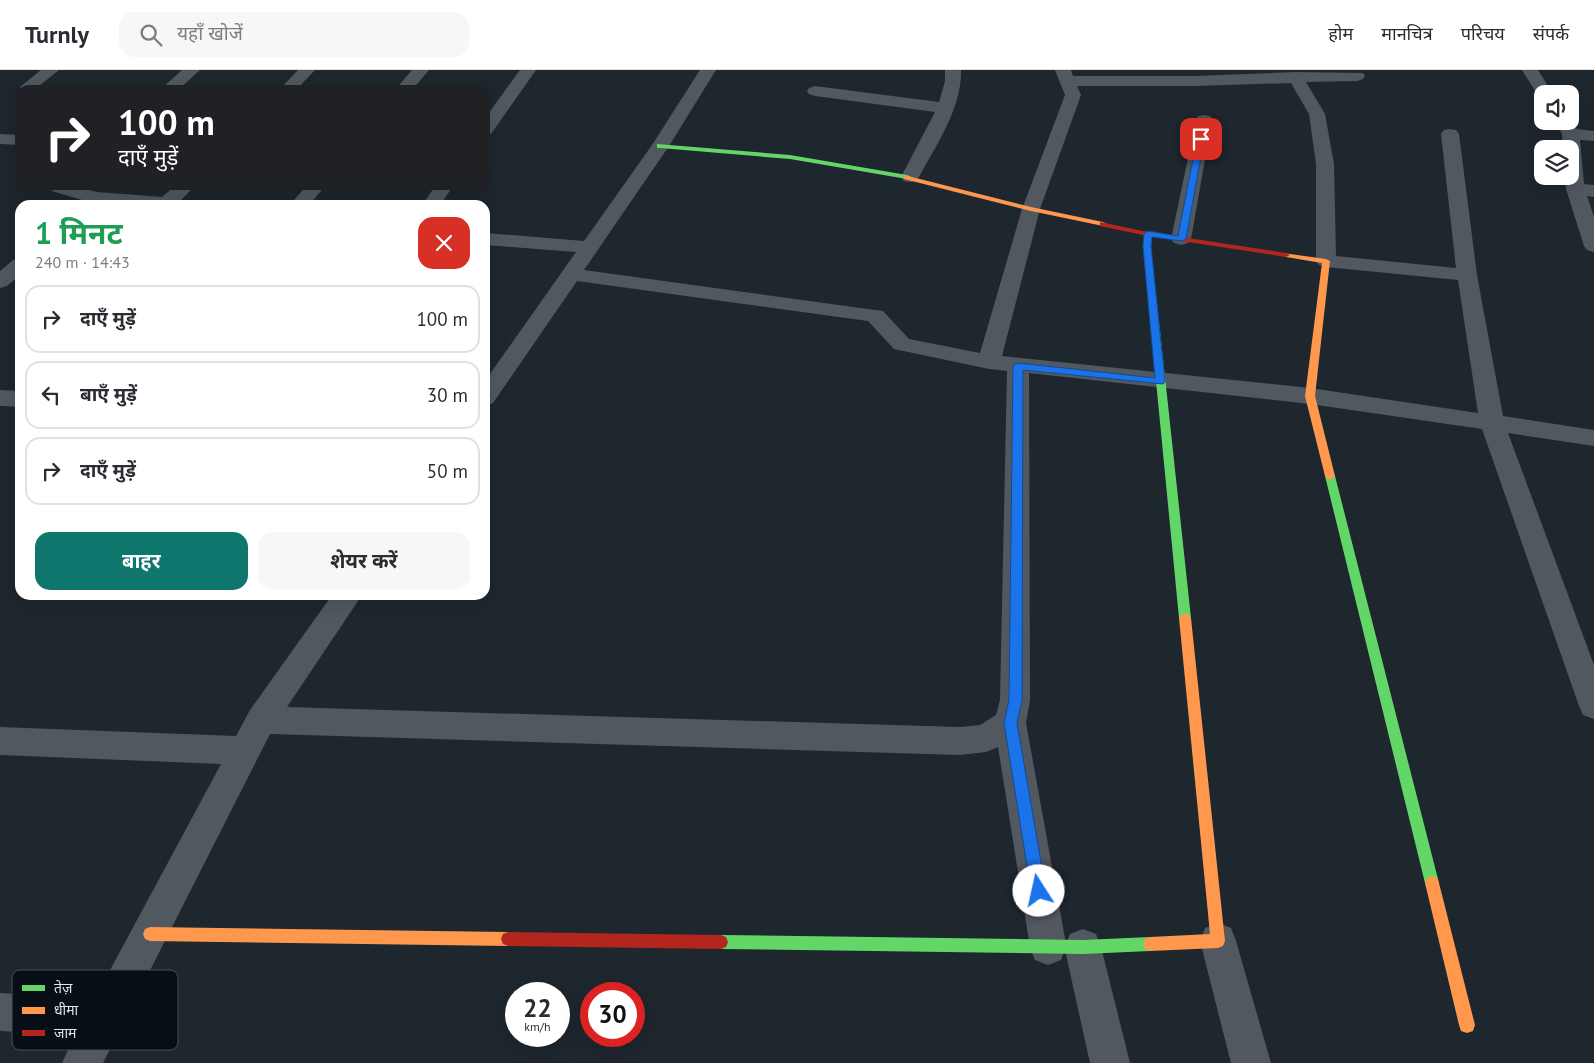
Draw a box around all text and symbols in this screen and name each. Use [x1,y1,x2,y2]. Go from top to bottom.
search box [119,12,469,57]
text: Turnly [25,19,89,50]
icon: search [137,21,165,49]
text: यहाँ खोजें [177,21,243,45]
text: होम [1328,22,1353,45]
text: मानचित्र [1381,22,1433,45]
text: परिचय [1461,22,1505,45]
text: संपर्क [1533,22,1569,45]
map controls [1534,85,1579,185]
button: sound [1534,85,1579,130]
text: 100 m [118,99,215,145]
icon: right [35,105,100,170]
pin [1180,118,1222,160]
icon: arrive [1187,125,1215,153]
button: layers [1534,140,1579,185]
text: दाएँ मुड़ें [118,143,178,171]
text: 1 मिनट [35,213,123,252]
button: close [418,217,470,269]
text: 240 m · 14:43 [35,252,130,272]
icon: right [37,305,65,333]
text: दाएँ मुड़ें [80,306,136,330]
text: 100 m [416,307,468,331]
icon: left [37,381,65,409]
text: बाएँ मुड़ें [80,382,137,406]
text: 30 m [427,383,468,407]
icon: right [37,457,65,485]
text: दाएँ मुड़ें [80,458,136,482]
text: 50 m [427,459,468,483]
button: बाहर [35,532,248,590]
button: शेयर करें [258,532,470,590]
position arrow [1012,864,1064,916]
legend [12,970,178,1050]
text: तेज़ [54,979,73,997]
speed limit sign: 30 [580,982,645,1047]
text: 22 [523,992,552,1024]
text: धीमा [54,1001,79,1019]
text: km/h [524,1019,551,1034]
text: जाम [54,1024,77,1042]

